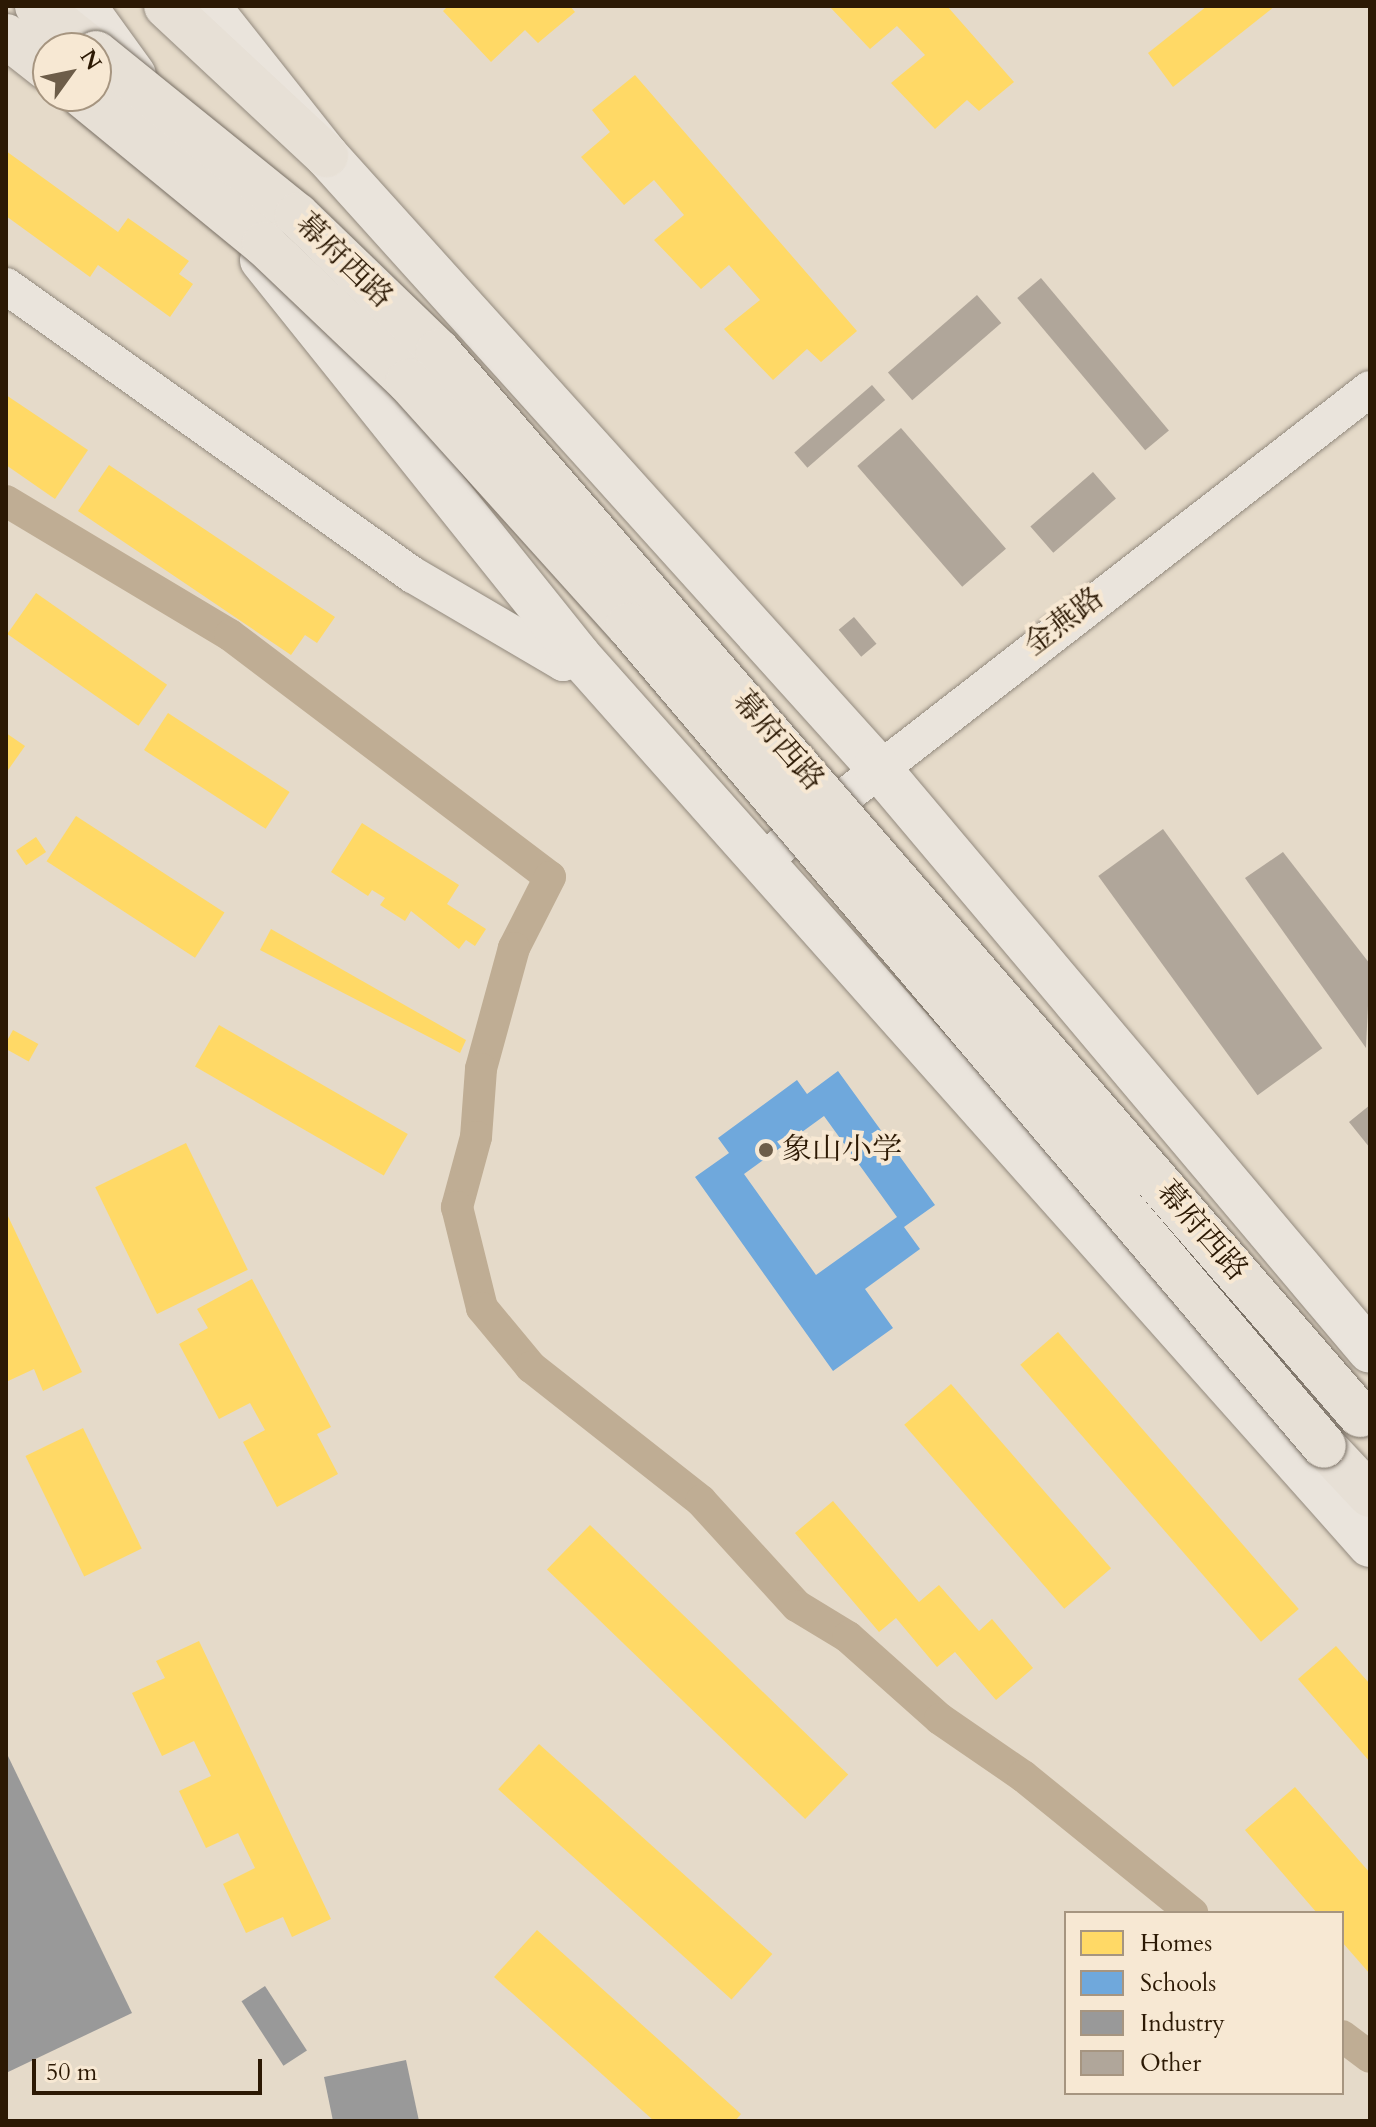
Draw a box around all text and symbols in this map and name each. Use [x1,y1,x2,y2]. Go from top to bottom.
north arrow [32,32,112,112]
text: N [73,44,108,76]
street label: 幕府西路 [288,206,400,316]
street label: 金燕路 [1017,581,1111,663]
street label: 幕府西路 [725,684,831,798]
place label: 象山小学 [782,1132,902,1168]
marker: 象山小学 [757,1141,775,1159]
street label: 幕府西路 [1149,1174,1255,1288]
legend [1064,1911,1344,2095]
text: Homes [1140,1927,1212,1960]
text: Schools [1140,1967,1216,2000]
text: Industry [1140,2007,1225,2040]
scale bar [36,2043,266,2093]
text: Other [1140,2047,1201,2080]
text: 50 m [46,2056,97,2089]

